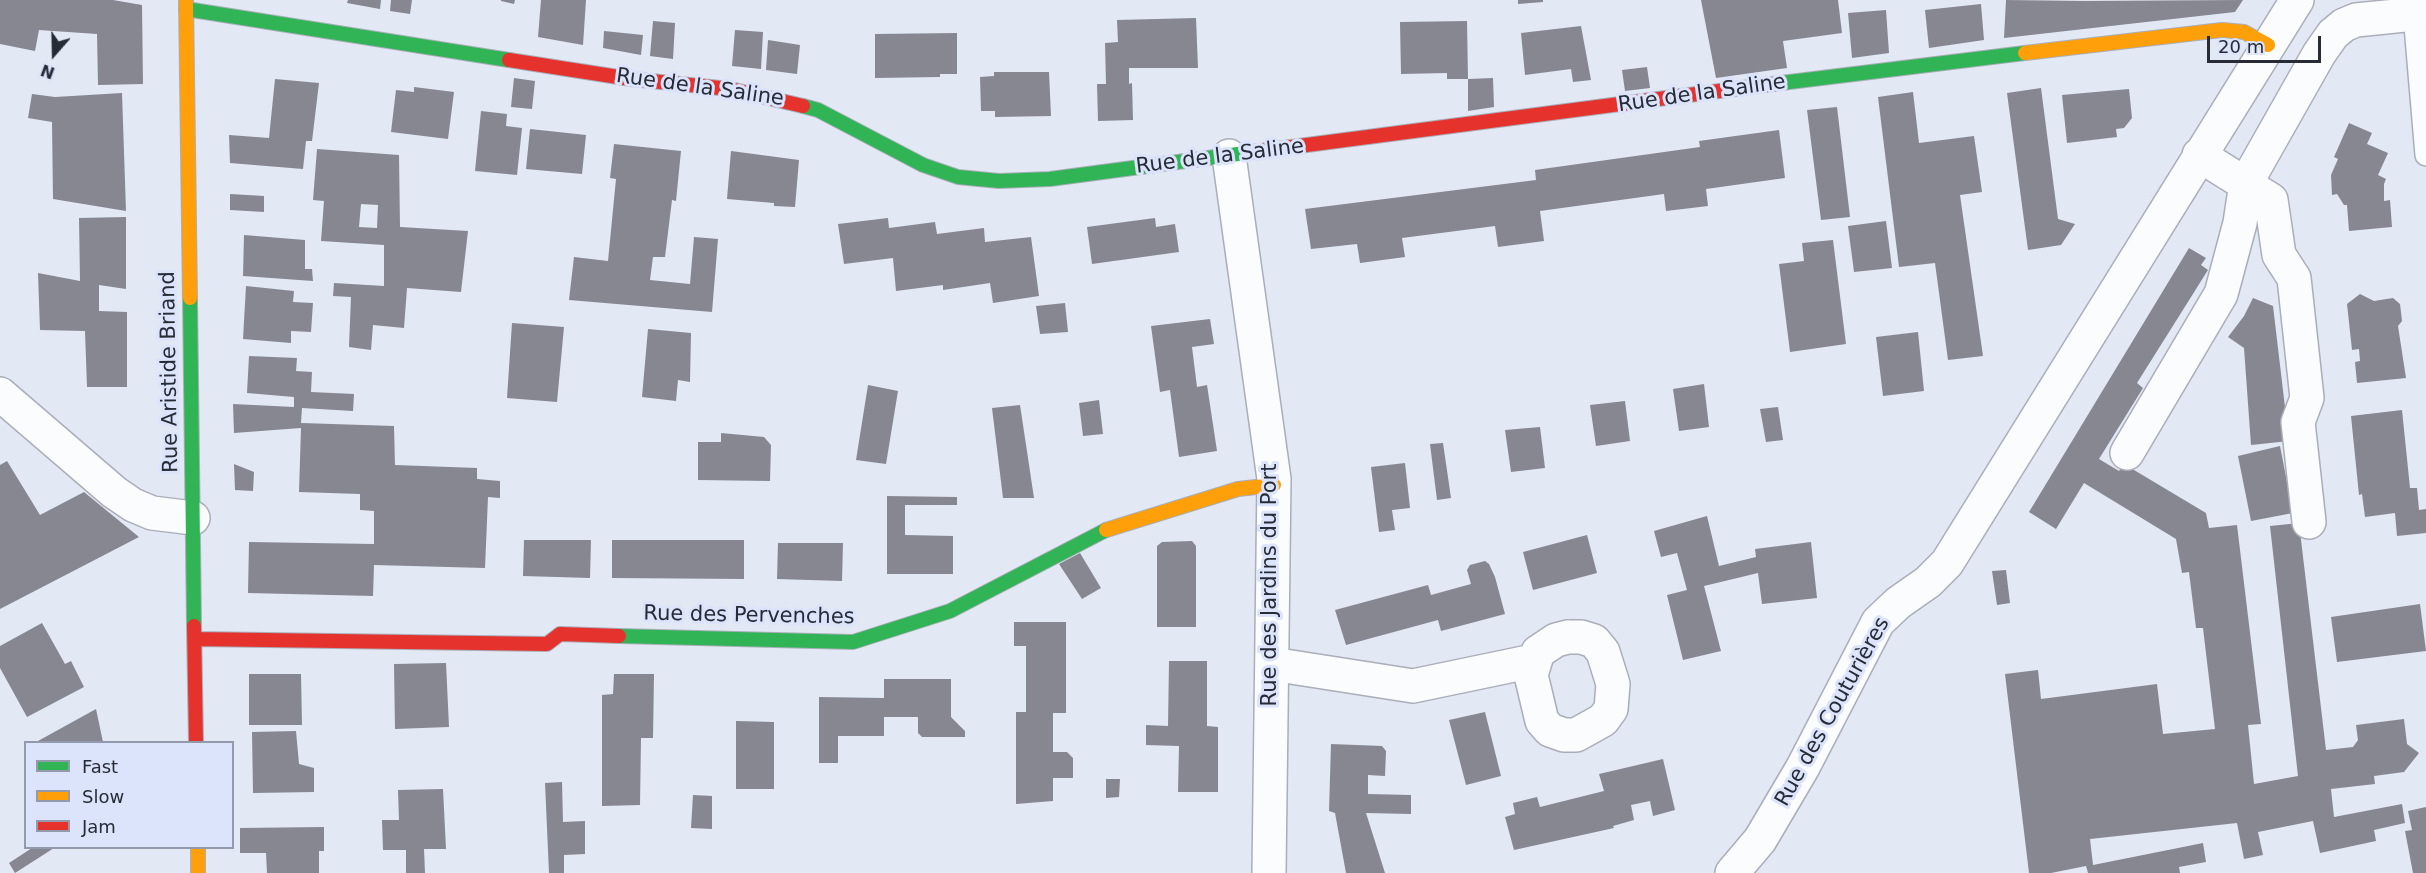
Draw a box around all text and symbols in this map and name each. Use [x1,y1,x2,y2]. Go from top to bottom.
north arrow [24,24,84,84]
scale bar [2210,24,2324,62]
text: 20 m [2218,36,2264,57]
text: N [38,60,57,83]
street label: Rue de la Saline [615,64,785,112]
street label: Rue de la Saline [1617,70,1787,118]
street label: Rue de la Saline [1135,134,1305,180]
street label: Rue Aristide Briand [156,271,184,473]
street label: Rue des Jardins du Port [1258,464,1284,706]
street label: Rue des Pervenches [643,602,855,630]
street label: Rue des Couturières [1771,613,1895,811]
legend [24,741,234,849]
text: Fast [82,756,118,777]
text: Slow [82,786,124,807]
text: Jam [82,816,116,837]

